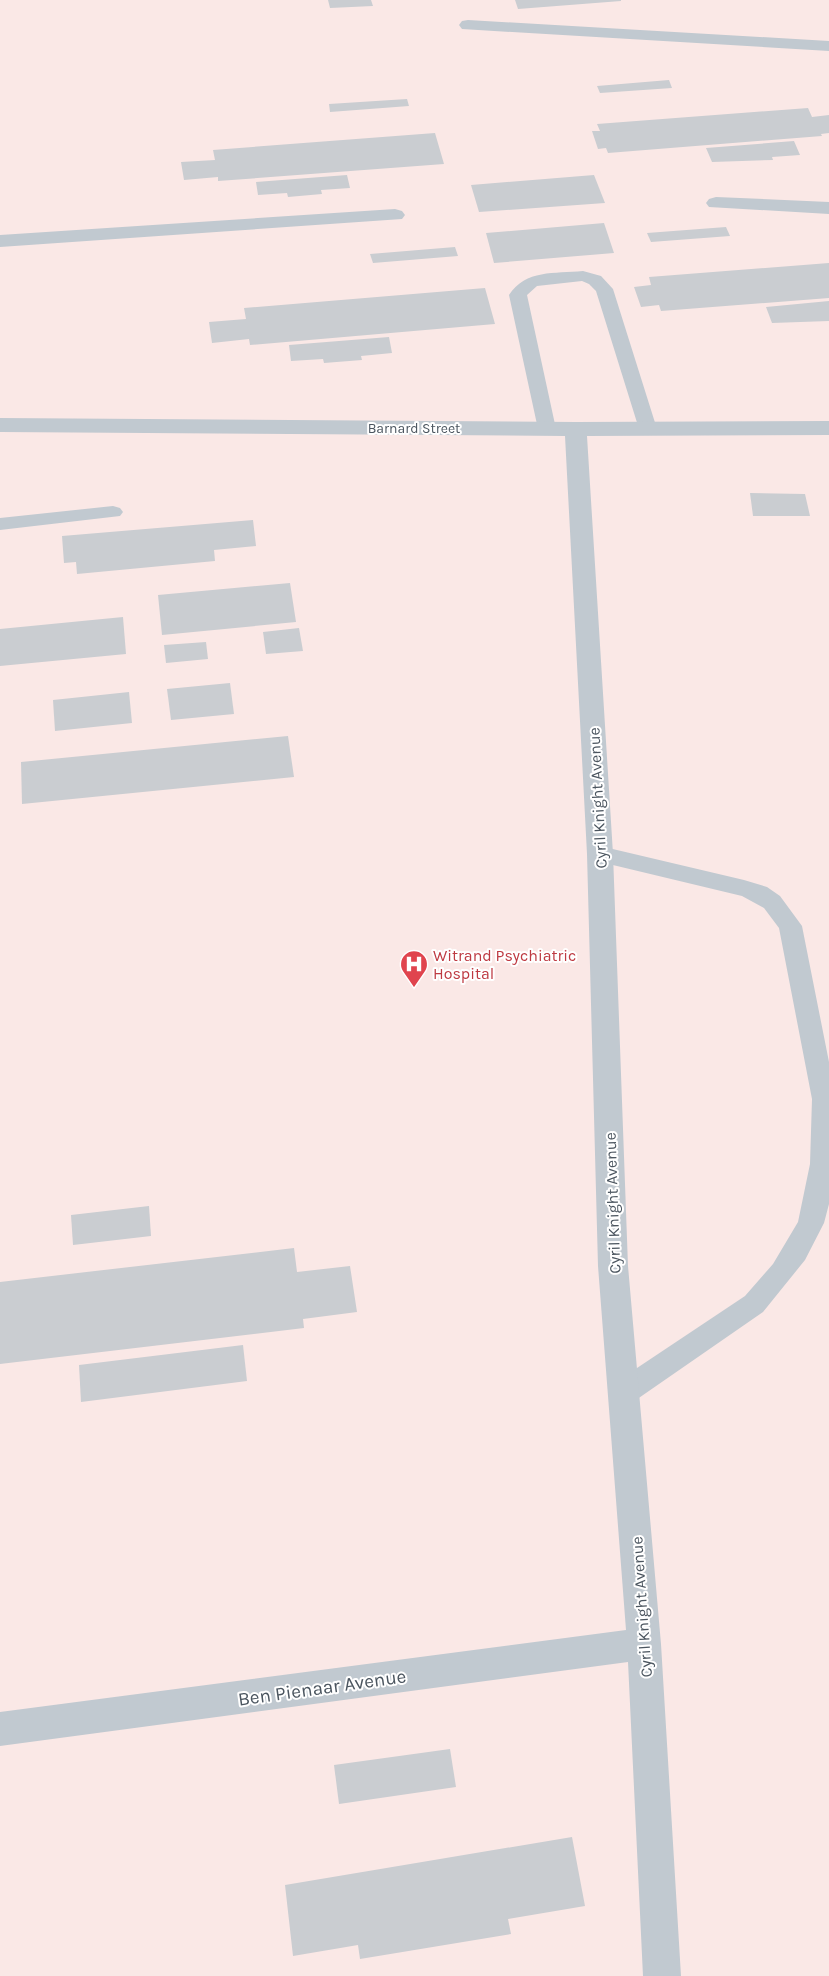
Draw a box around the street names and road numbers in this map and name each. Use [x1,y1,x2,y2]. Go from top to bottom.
street label: Barnard Street [368,420,460,437]
street label: Cyril Knight Avenue [584,727,611,869]
street label: Cyril Knight Avenue [601,1132,624,1274]
street label: Cyril Knight Avenue [627,1536,656,1678]
street label: Ben Pienaar Avenue [237,1665,408,1711]

